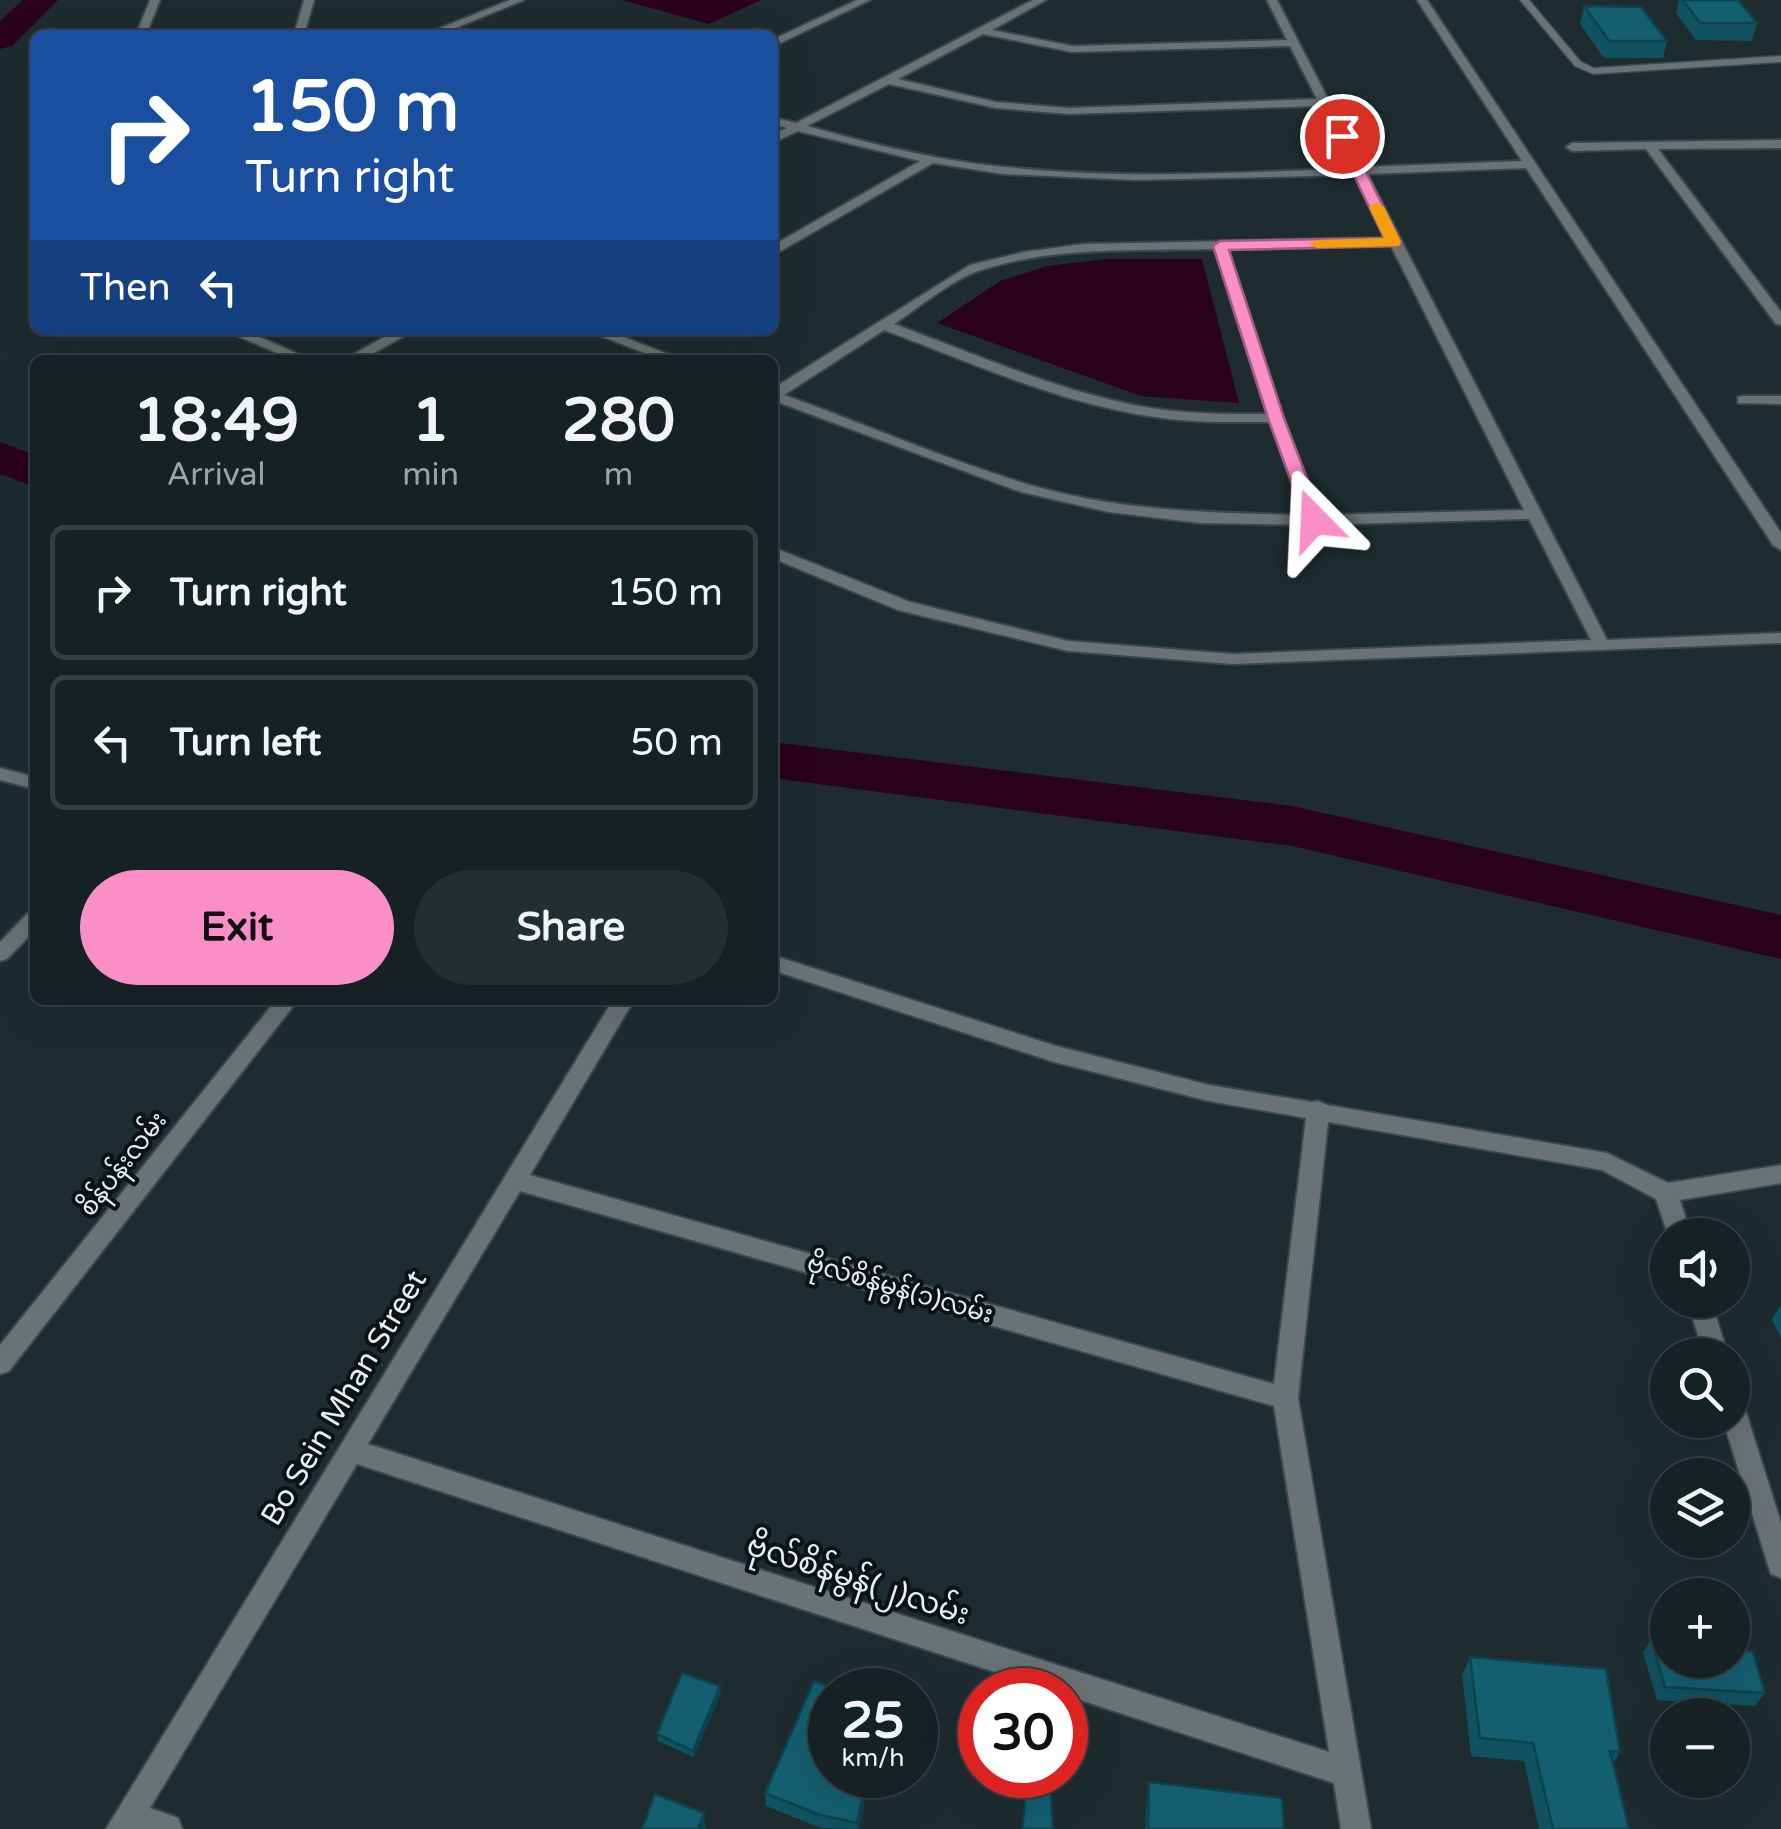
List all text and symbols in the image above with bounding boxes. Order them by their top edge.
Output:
text: 150 m [245,66,459,150]
icon: right [80,70,210,200]
pin [1300,94,1385,179]
icon: arrive [1315,109,1370,164]
text: Turn right [245,151,454,205]
icon: left [191,260,246,315]
text: Then [80,265,171,311]
text: 18:49 [133,385,299,457]
text: 1 [412,385,449,457]
text: 280 [562,385,675,457]
text: Arrival [167,456,266,494]
text: min [402,456,459,494]
text: m [604,456,633,494]
position arrow [1262,468,1366,572]
icon: right [85,565,140,620]
text: Turn right [170,570,347,616]
text: 150 m [607,570,723,616]
icon: left [85,715,140,770]
text: Turn left [170,720,321,766]
text: 50 m [631,720,723,766]
button: Exit [80,870,394,985]
button: Share [414,870,728,985]
street label: စိန်ပန်းလမ်း [70,1104,177,1225]
map controls [1650,1218,1750,1798]
button: sound [1650,1218,1750,1318]
street label: ဗိုလ်စိန်မွန်(၁)လမ်း [802,1245,997,1335]
street label: Bo Sein Mhan Street [253,1264,435,1532]
button: search [1650,1338,1750,1438]
button: layers [1650,1458,1750,1558]
street label: ဗိုလ်စိန်မွန်(၂)လမ်း [740,1523,975,1639]
button: + [1650,1578,1750,1678]
speed limit sign: 30 [958,1668,1088,1798]
text: 25 [842,1691,904,1751]
button: − [1650,1698,1750,1798]
text: km/h [842,1743,904,1773]

